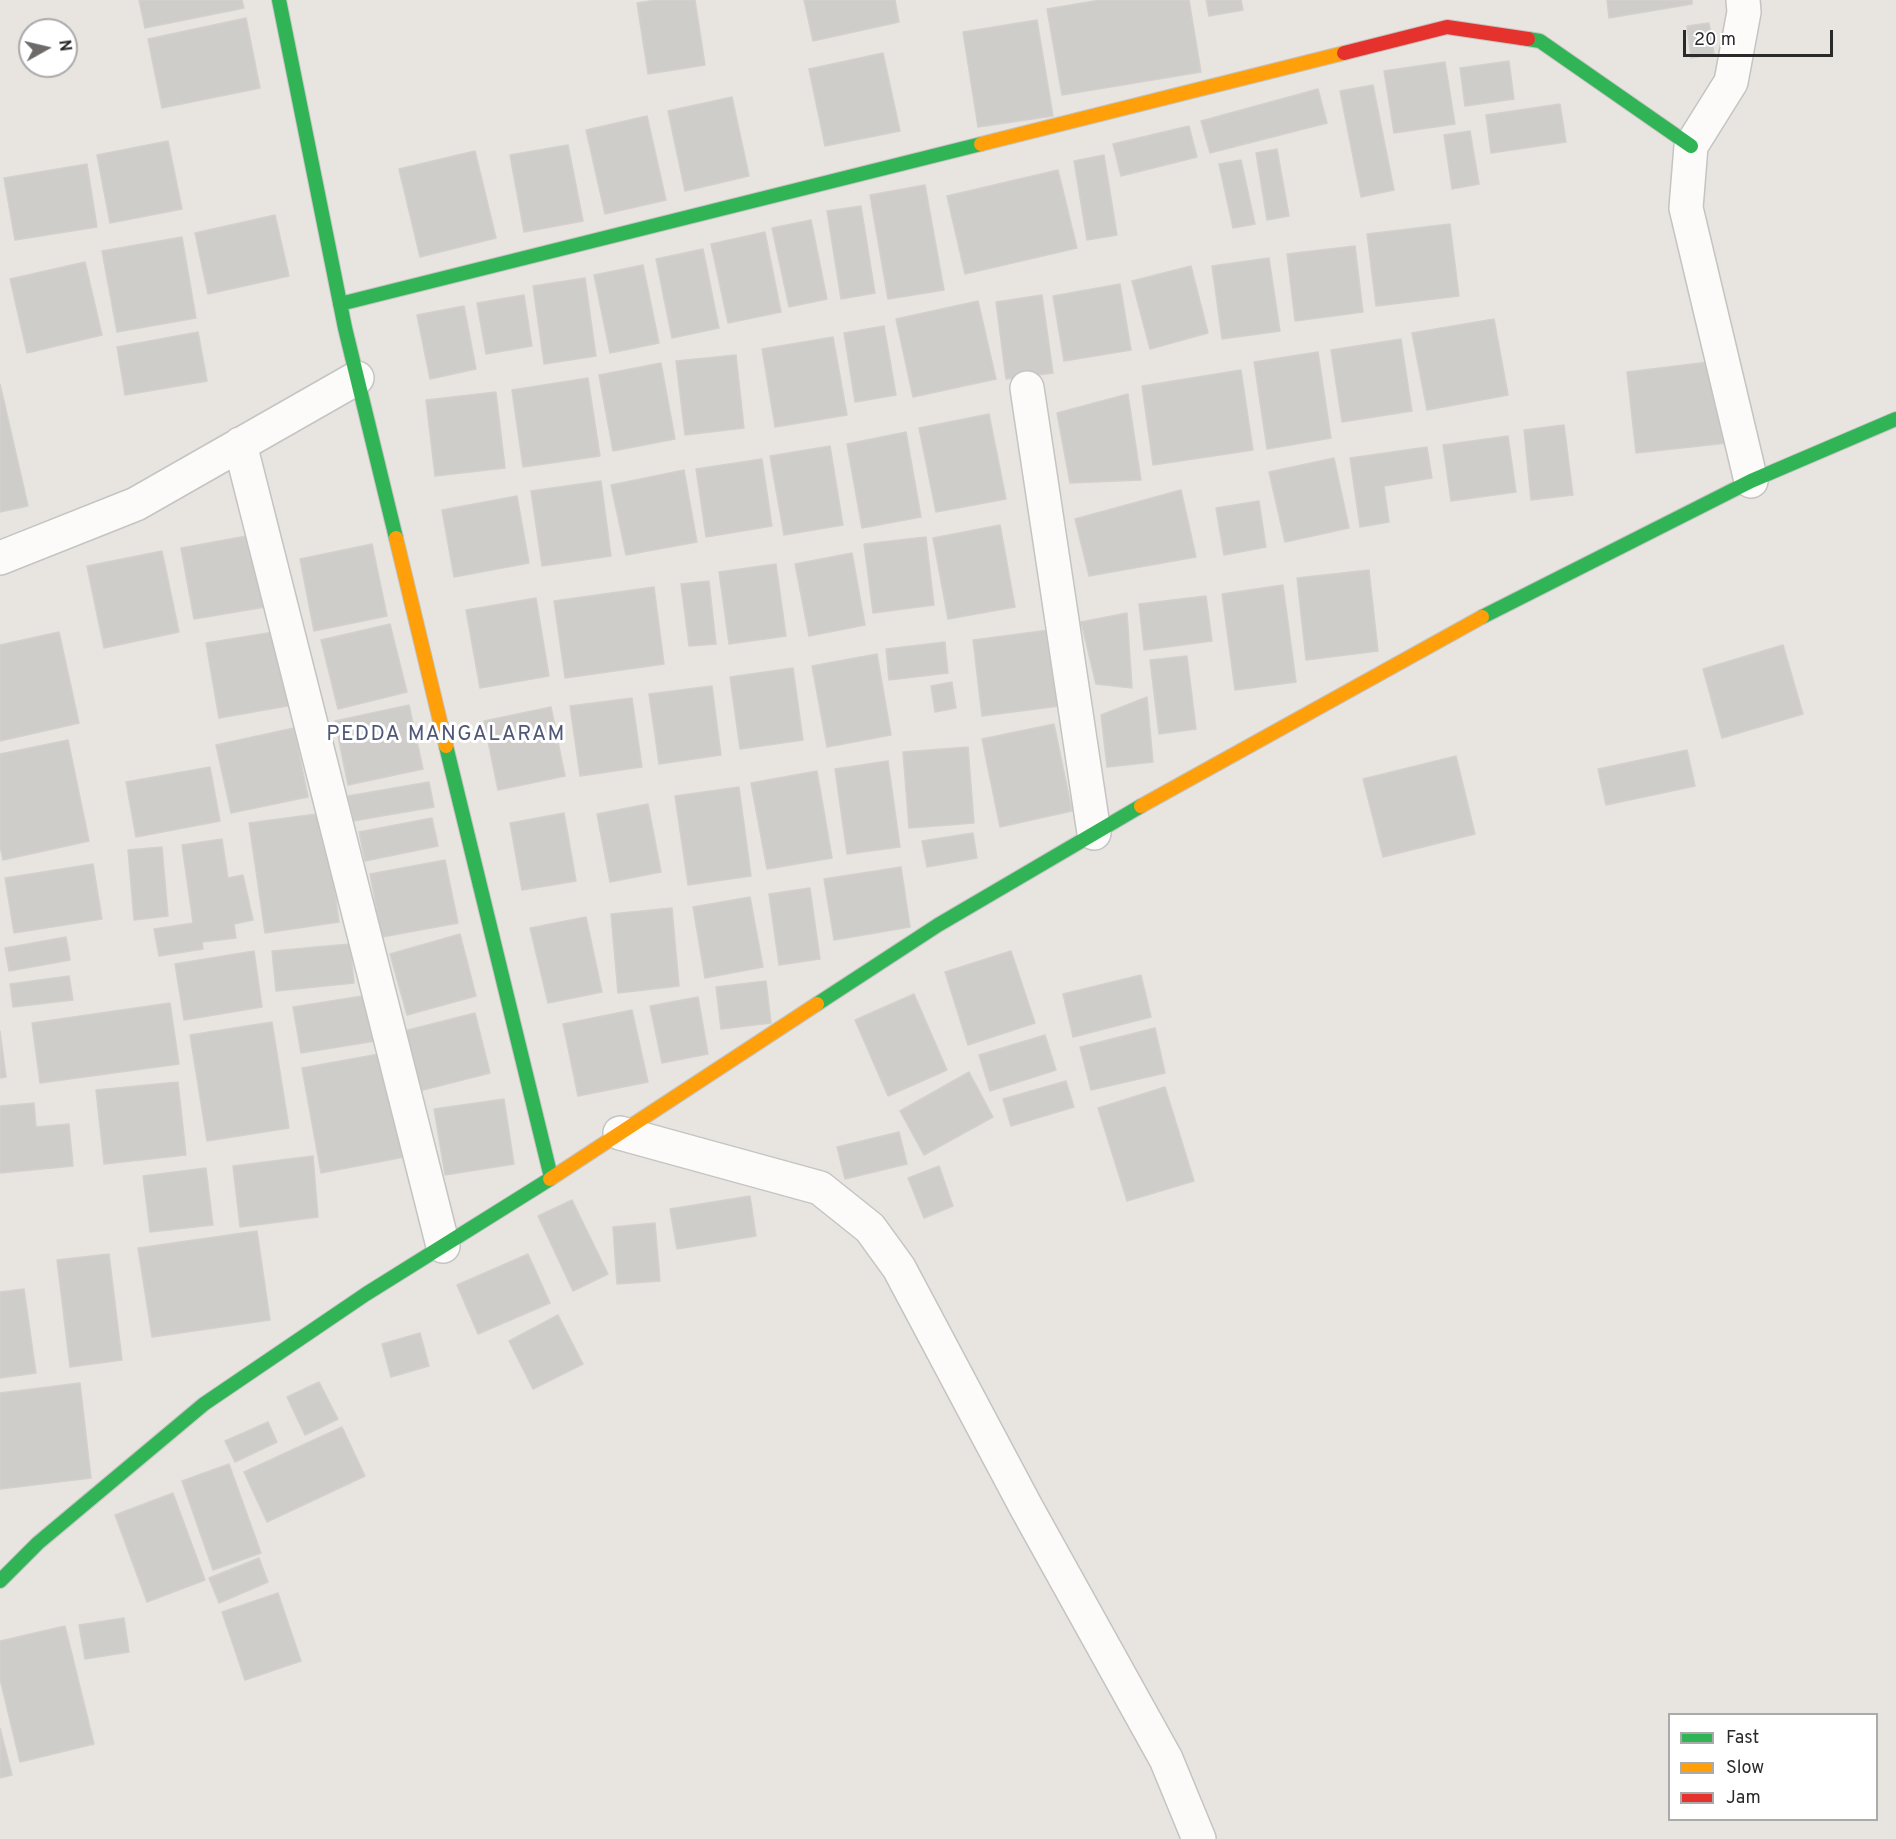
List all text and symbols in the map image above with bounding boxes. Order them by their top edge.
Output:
north arrow [18,18,78,78]
scale bar [1686,18,1836,56]
text: 20 m [1694,29,1736,52]
text: N [53,39,75,53]
district label: PEDDA MANGALARAM [326,723,566,749]
legend [1668,1713,1878,1821]
text: Fast [1726,1727,1759,1750]
text: Slow [1726,1757,1764,1780]
text: Jam [1726,1787,1761,1810]

